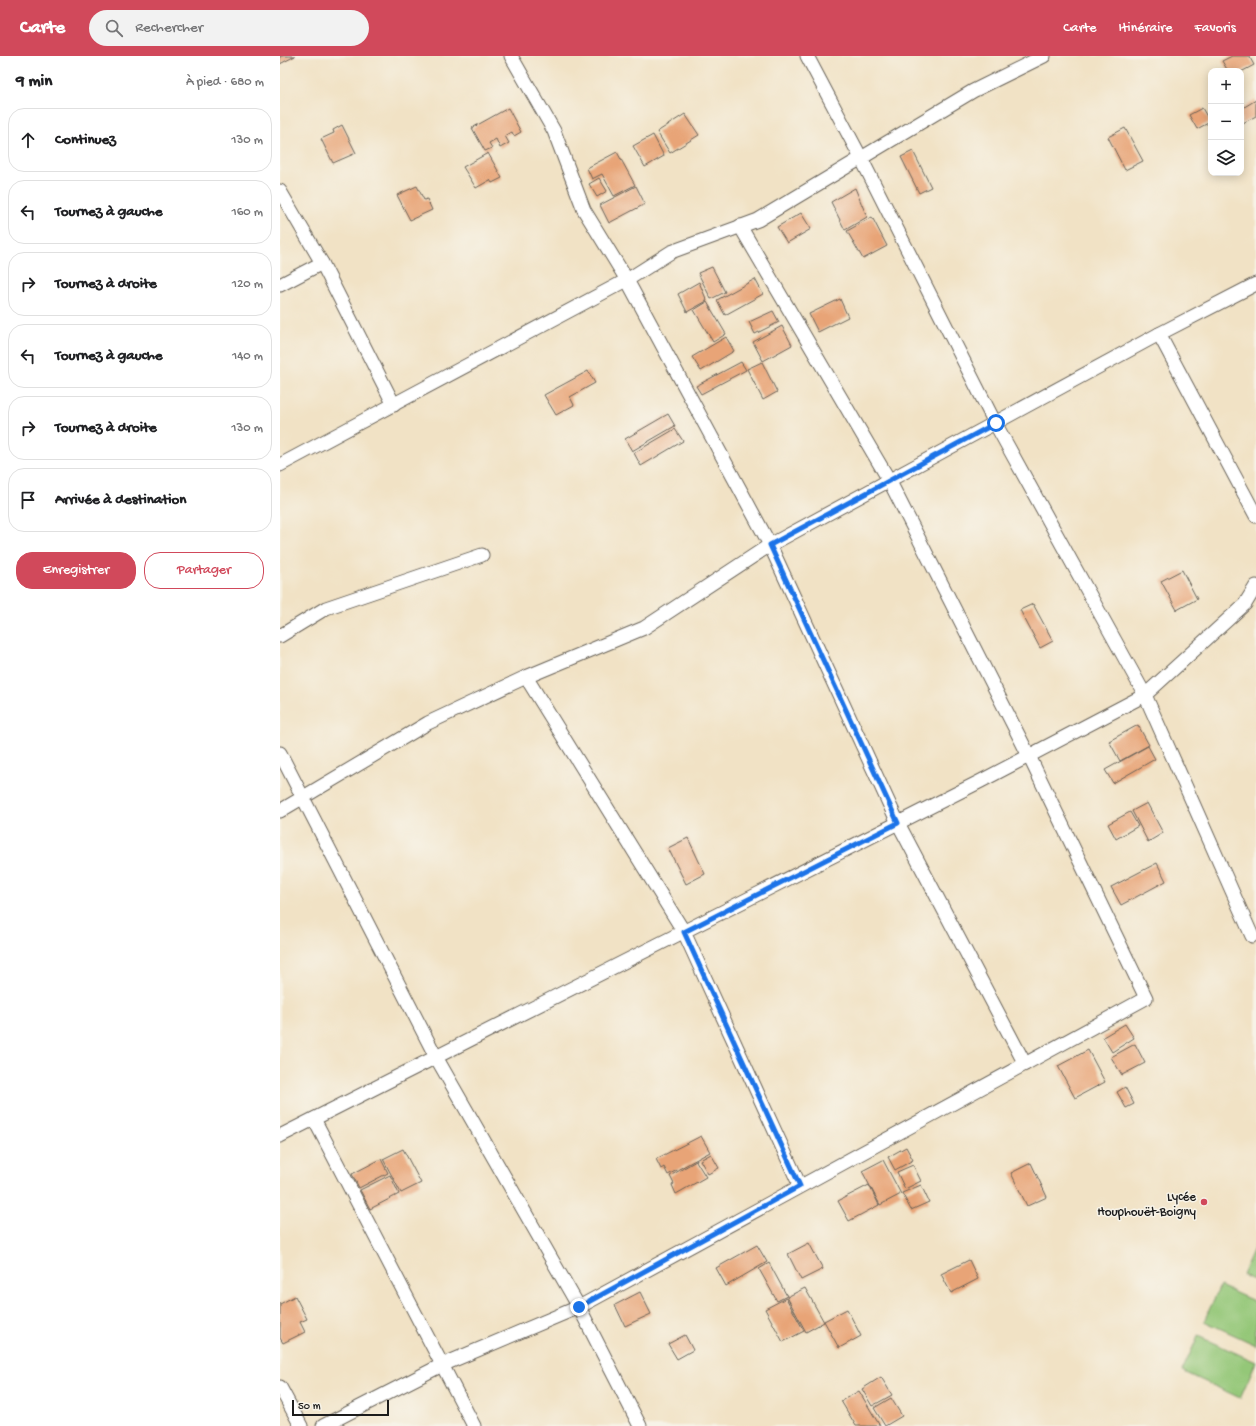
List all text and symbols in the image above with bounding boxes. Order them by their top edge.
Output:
search box [89,10,369,46]
text: Carte [20,17,65,40]
icon: search [103,17,125,39]
text: Rechercher [135,19,203,37]
text: Carte [1063,20,1097,37]
text: Itinéraire [1119,20,1172,37]
text: Favoris [1194,20,1236,37]
map controls [1208,68,1244,176]
button: + [1208,68,1244,104]
text: 9 min [16,72,52,92]
text: À pied · 680 m [186,75,264,90]
button: − [1208,104,1244,140]
icon: ahead [17,129,39,151]
text: Continuez [55,131,116,149]
text: 130 m [231,133,263,148]
button: layers [1208,140,1244,176]
icon: left [17,201,39,223]
text: Tournez à gauche [55,203,163,221]
text: 160 m [231,205,263,220]
icon: right [17,273,39,295]
text: Tournez à droite [55,275,157,293]
text: 120 m [232,277,263,292]
icon: left [17,345,39,367]
text: Tournez à gauche [55,347,163,365]
text: 140 m [232,349,263,364]
route start [987,414,1005,432]
icon: right [17,417,39,439]
text: Tournez à droite [55,419,157,437]
text: 130 m [231,421,263,436]
icon: arrive [17,489,39,511]
text: Arrivée à destination [55,491,186,509]
button: Enregistrer [16,552,136,589]
button: Partager [144,552,264,589]
place label: Lycée Houphouët-Boigny [1097,1190,1197,1220]
marker: Lycée Houphouët-Boigny [1199,1197,1209,1207]
route end [570,1298,588,1316]
scale bar [292,1398,389,1417]
text: 50 m [298,1401,320,1413]

